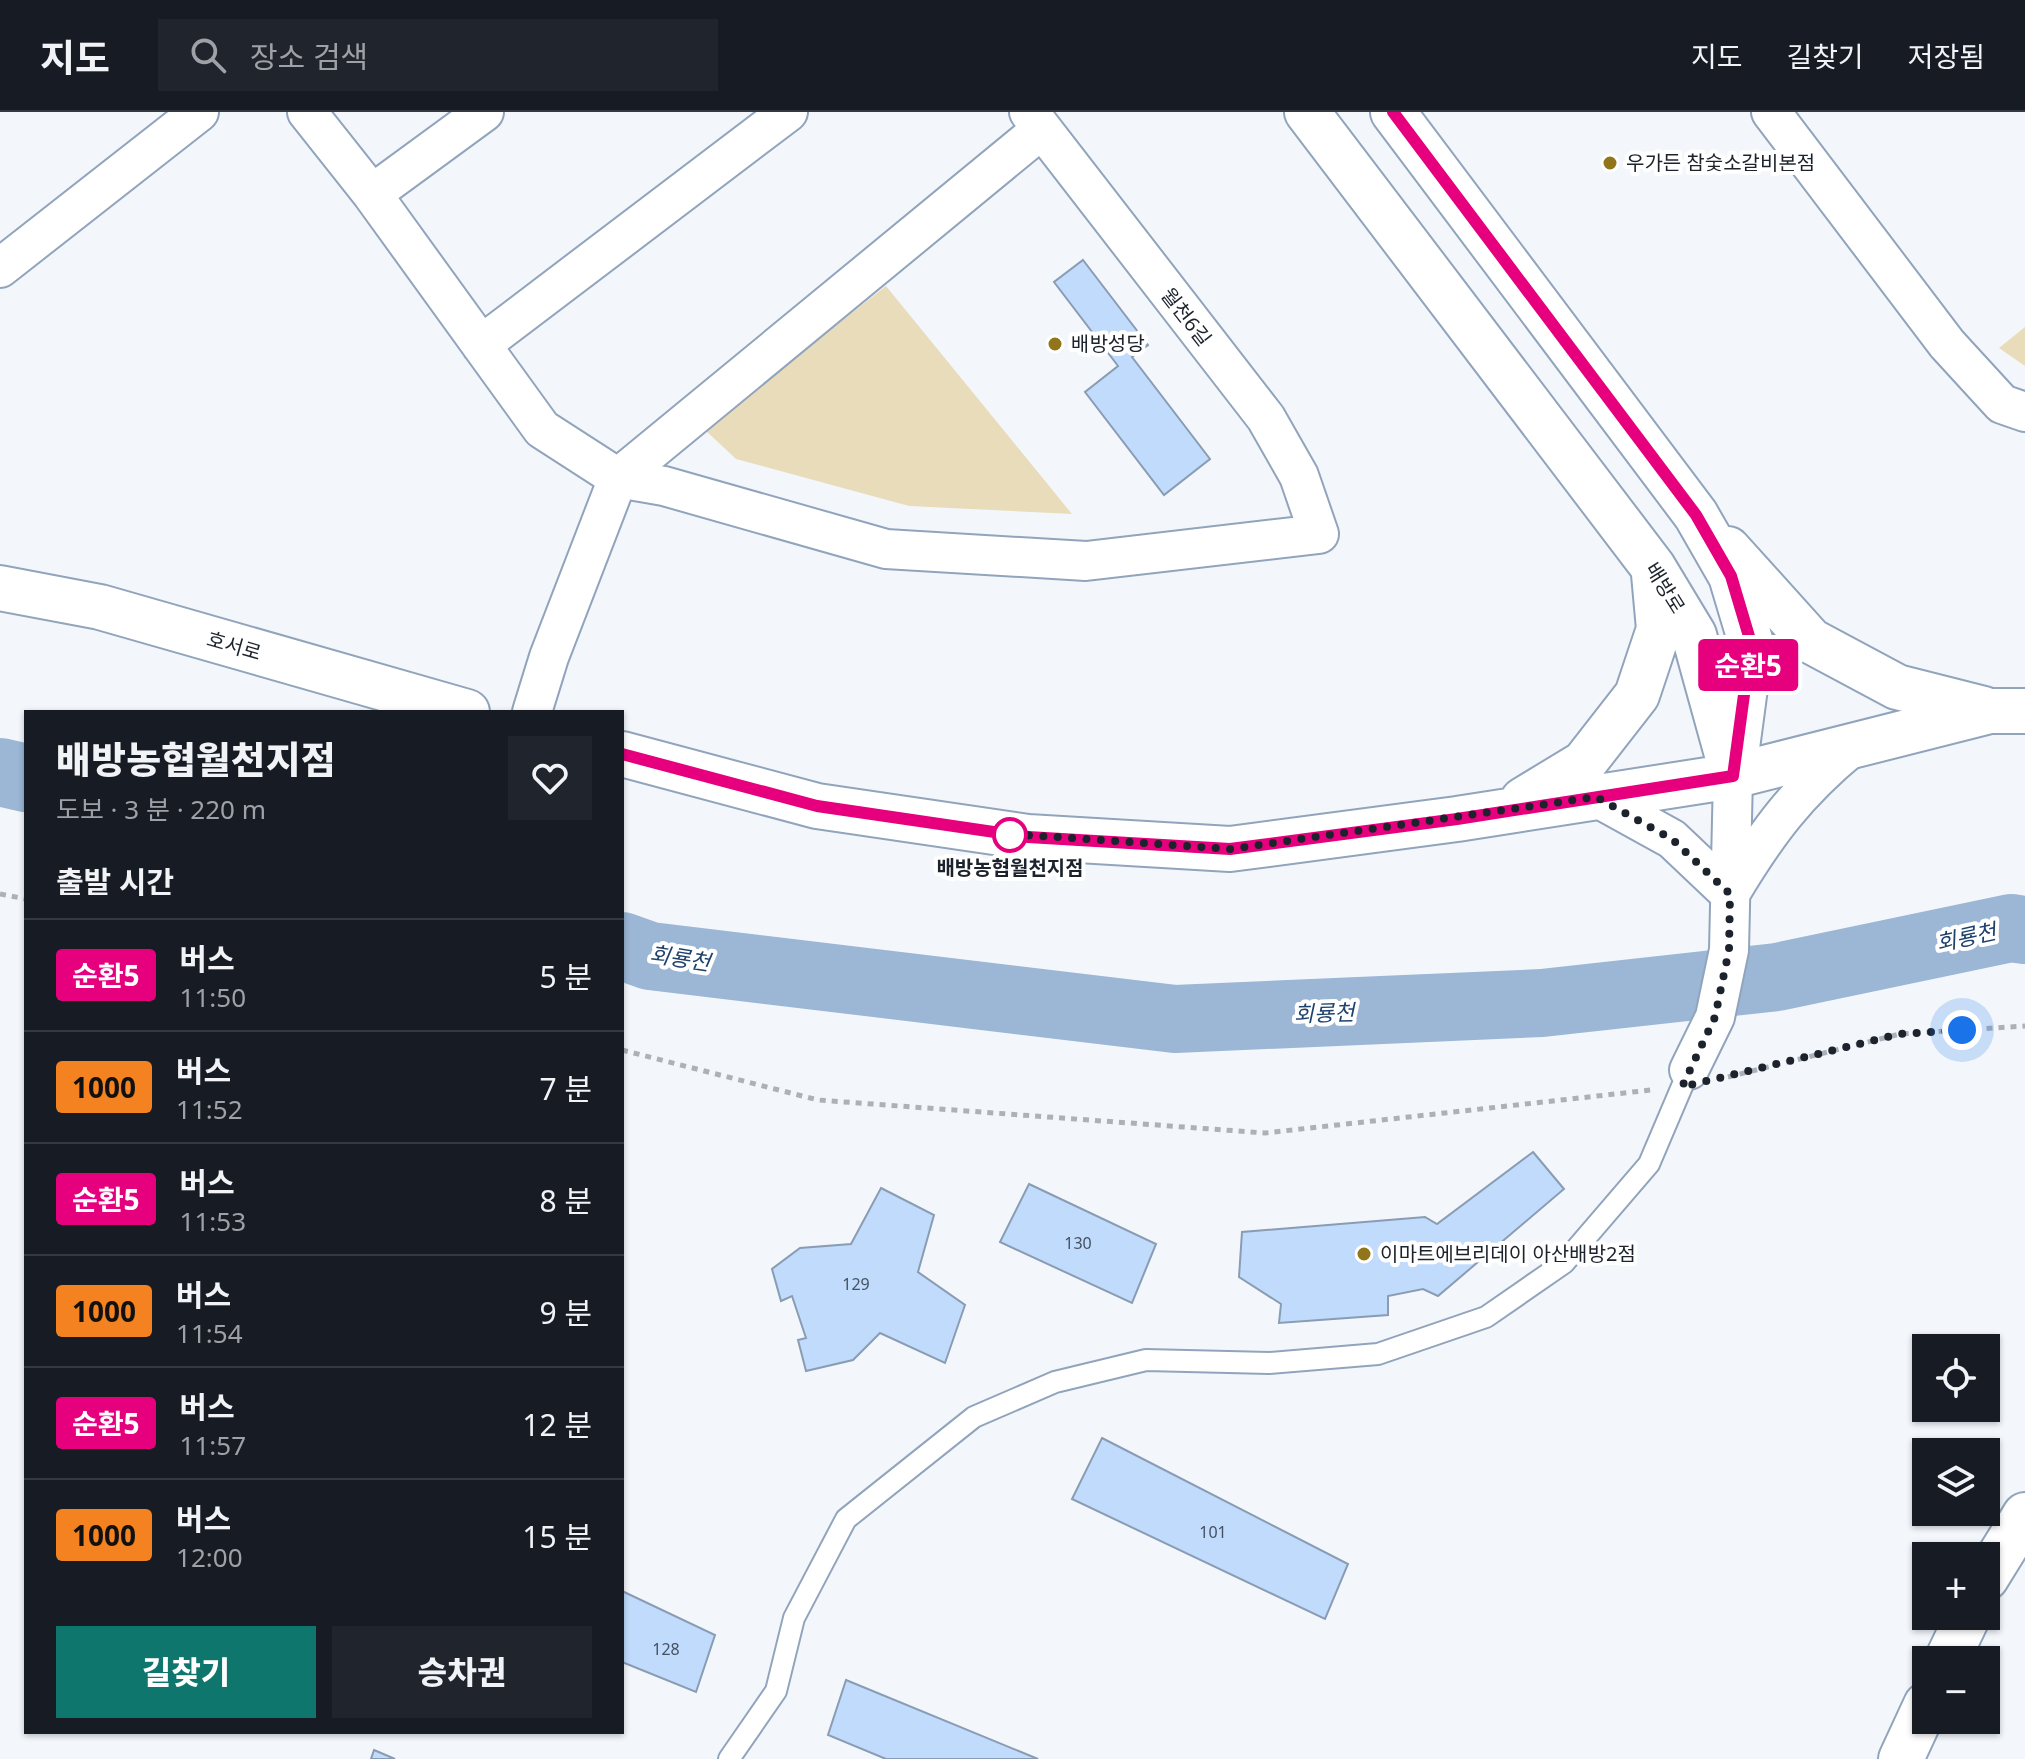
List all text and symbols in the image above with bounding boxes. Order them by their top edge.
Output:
search box [158,19,718,91]
text: 지도 [40,31,110,83]
icon: search [186,33,230,77]
text: 장소 검색 [250,36,368,77]
text: 지도 [1691,37,1742,75]
text: 길찾기 [1786,37,1864,75]
text: 저장됨 [1908,37,1985,75]
place label: 우가든 참숯소갈비본점 [1626,149,1815,176]
marker: 우가든 참숯소갈비본점 [1601,154,1619,172]
street label: 월천6길 [1155,282,1218,351]
place label: 배방성당 [1071,330,1145,357]
marker: 배방성당 [1046,335,1064,353]
street label: 배방로 [1639,557,1691,618]
street label: 호서로 [204,625,264,666]
line badge: 순환5 [1702,639,1794,691]
text: 순환5 [1714,646,1782,684]
text: 배방농협월천지점 [56,733,336,785]
button: heart [508,736,592,820]
text: 도보 · 3 분 · 220 m [56,791,266,827]
marker: 배방농협월천지점 [993,818,1027,852]
place label: 배방농협월천지점 [936,854,1084,881]
text: 출발 시간 [56,861,174,902]
water label: 회룡천 [1933,914,2001,957]
water label: 회룡천 [648,937,715,977]
text: 버스 [180,938,235,979]
text: 순환5 [72,956,140,994]
text: 5 분 [539,956,592,997]
text: 11:50 [180,979,246,1015]
water label: 회룡천 [1293,996,1358,1028]
your location [1942,1010,1982,1050]
text: 버스 [176,1050,231,1091]
text: 1000 [72,1068,136,1106]
text: 7 분 [539,1068,592,1109]
text: 11:52 [176,1091,243,1127]
text: 버스 [180,1162,235,1203]
text: 순환5 [72,1180,140,1218]
text: 8 분 [539,1180,592,1221]
text: 11:53 [180,1203,246,1239]
house number: 130 [1064,1232,1092,1254]
place label: 이마트에브리데이 아산배방2점 [1380,1240,1636,1267]
marker: 이마트에브리데이 아산배방2점 [1355,1245,1373,1263]
house number: 129 [842,1273,870,1295]
text: 버스 [176,1274,231,1315]
text: 1000 [72,1292,136,1330]
text: 9 분 [539,1292,592,1333]
text: 11:54 [176,1315,243,1351]
map controls [1912,1334,2000,1734]
button: locate [1912,1334,2000,1422]
text: 버스 [180,1386,235,1427]
text: 순환5 [72,1404,140,1442]
text: 12 분 [522,1404,592,1445]
text: 11:57 [180,1427,246,1463]
button: layers [1912,1438,2000,1526]
text: 버스 [176,1498,231,1539]
text: 1000 [72,1516,136,1554]
text: 15 분 [522,1516,592,1557]
house number: 101 [1199,1521,1227,1543]
text: 12:00 [176,1539,243,1575]
button: + [1912,1542,2000,1630]
button: 길찾기 [56,1626,316,1718]
button: 승차권 [332,1626,592,1718]
house number: 128 [652,1638,680,1660]
button: − [1912,1646,2000,1734]

